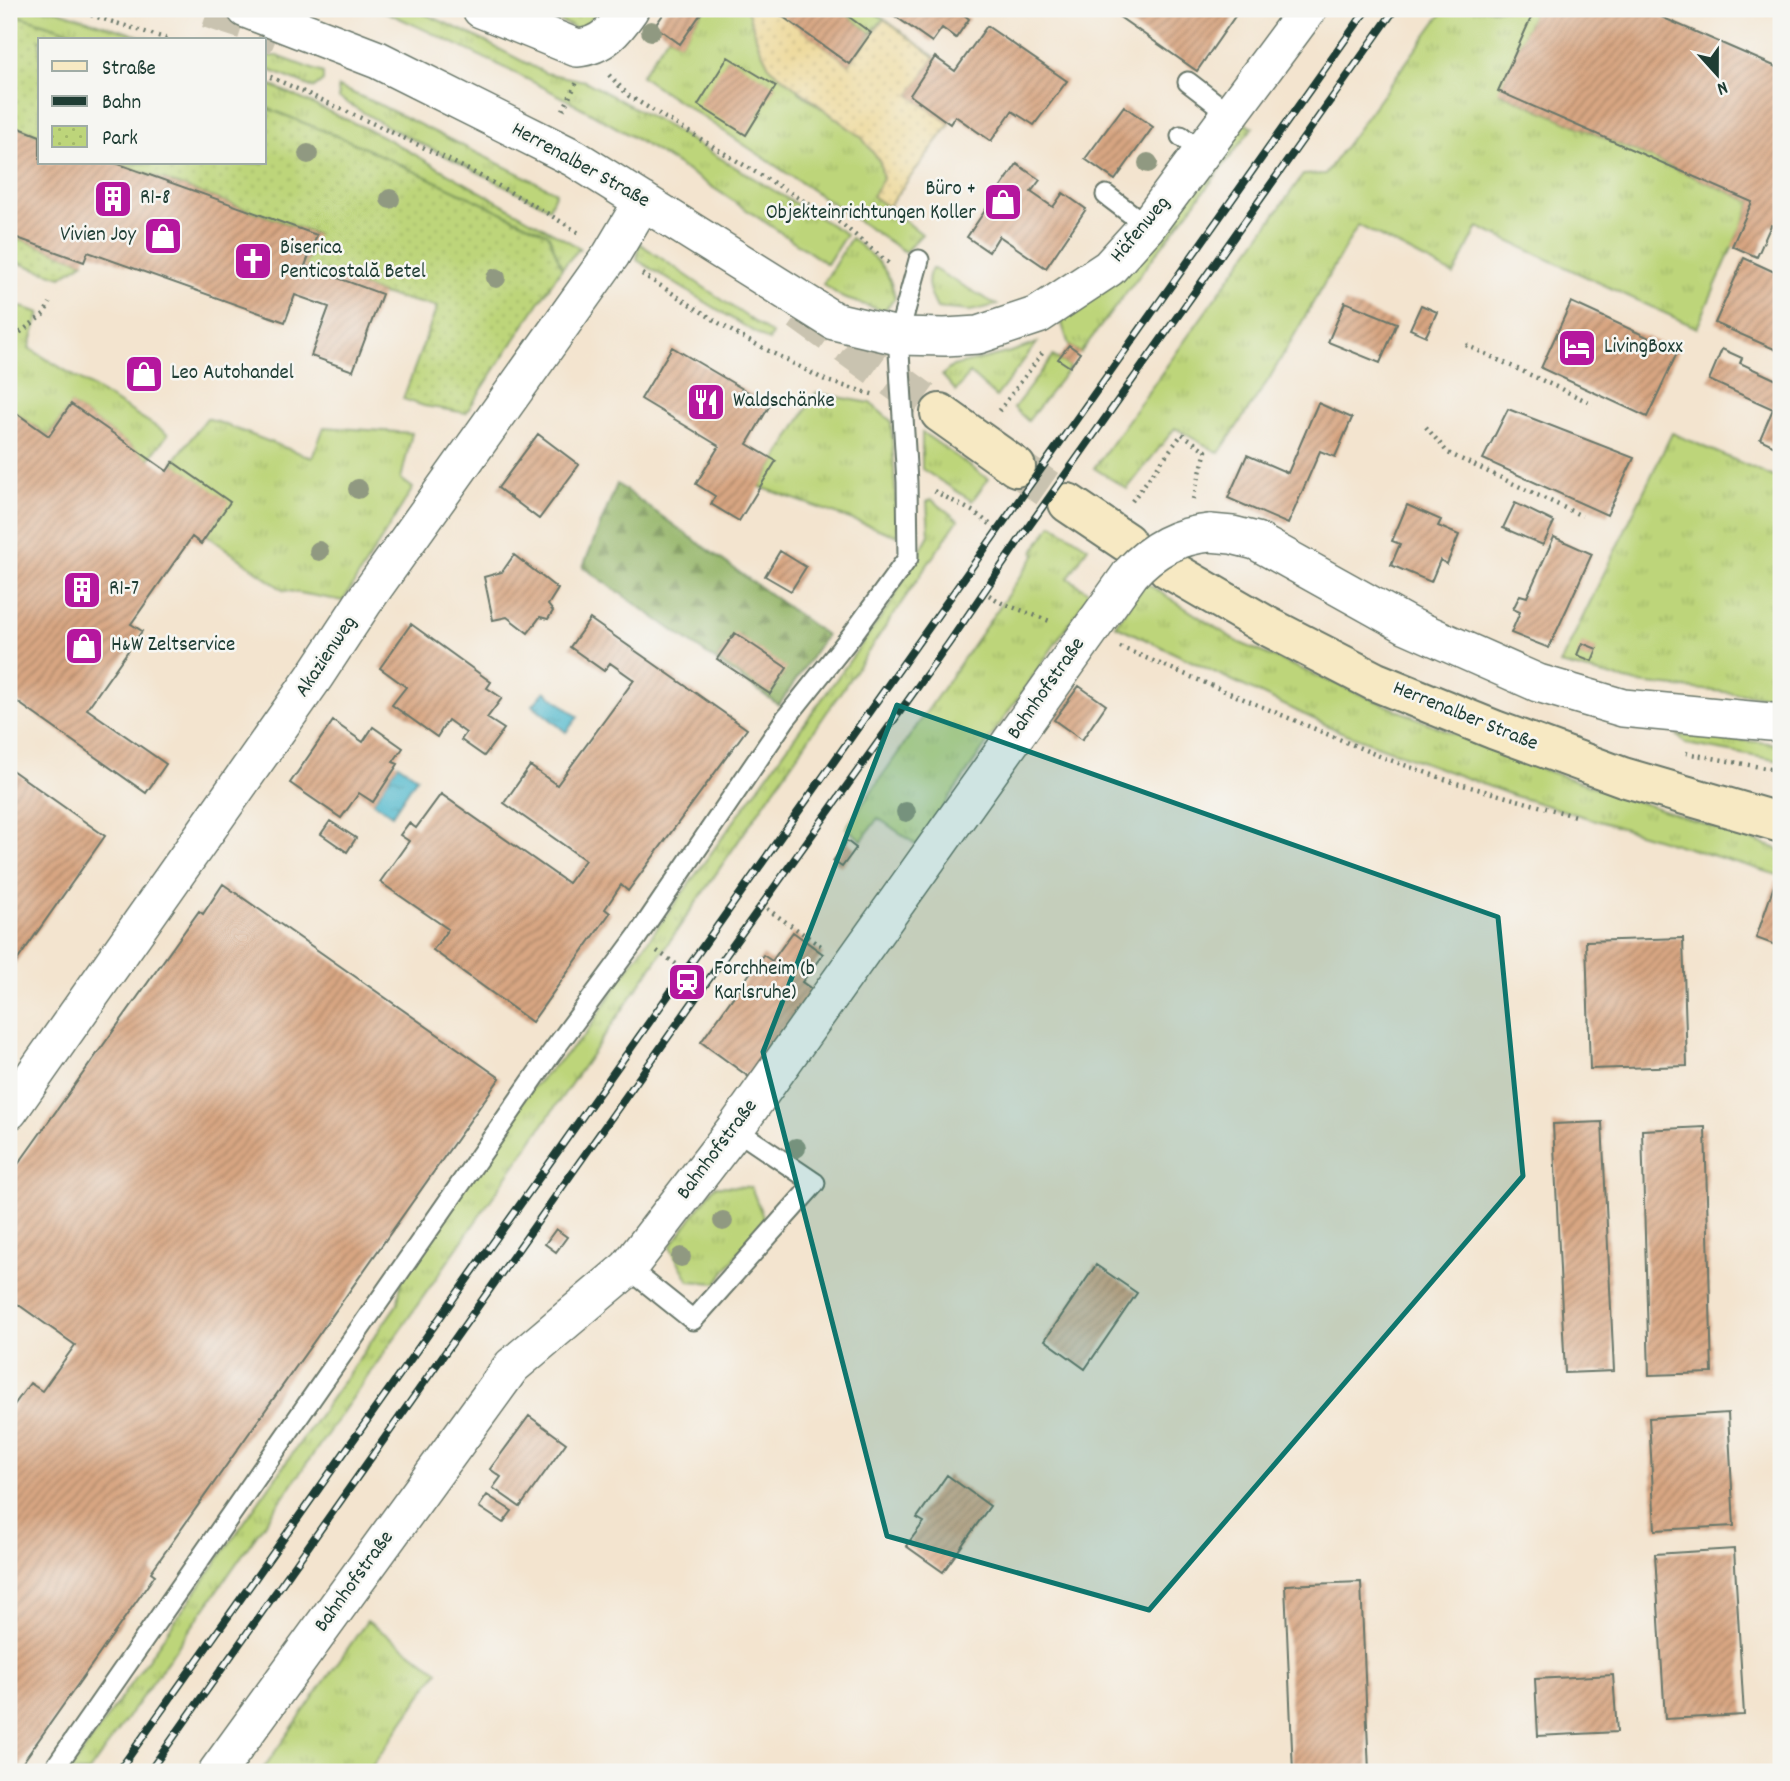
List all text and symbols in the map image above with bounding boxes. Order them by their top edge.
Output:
legend [38,38,266,164]
north arrow [1682,38,1752,108]
text: Straße [102,55,156,85]
text: N [1713,72,1731,101]
text: Bahn [102,89,141,119]
street label: Herrenalber Straße [505,116,655,216]
text: Park [102,125,138,155]
place label: Büro + Objekteinrichtungen Koller [766,175,976,229]
building icon: R1-8 [92,178,134,220]
shop icon: Büro + Objekteinrichtungen Koller [982,181,1024,223]
place label: R1-8 [140,184,170,214]
street label: Häfenweg [1104,190,1178,270]
shop icon: Vivien Joy [142,215,184,257]
place label: Vivien Joy [60,221,136,251]
place label: Biserica Penticostală Betel [280,234,426,288]
church icon: Biserica Penticostală Betel [232,240,274,282]
hotel icon: LivingBoxx [1556,327,1598,369]
place label: LivingBoxx [1604,333,1683,363]
shop icon: Leo Autohandel [123,353,165,395]
place label: Leo Autohandel [171,359,294,389]
restaurant icon: Waldschänke [685,381,727,423]
place label: Waldschänke [733,387,835,417]
building icon: R1-7 [61,569,103,611]
place label: R1-7 [109,575,139,605]
street label: Akazienweg [289,610,365,704]
shop icon: H&W Zeltservice [63,625,105,667]
place label: H&W Zeltservice [111,631,235,661]
street label: Bahnhofstraße [1001,632,1093,746]
street label: Herrenalber Straße [1388,674,1542,760]
place label: Forchheim (b Karlsruhe) [714,955,815,1009]
station icon: Forchheim (b Karlsruhe) [666,961,708,1003]
street label: Bahnhofstraße [670,1093,766,1207]
street label: Bahnhofstraße [308,1525,402,1639]

